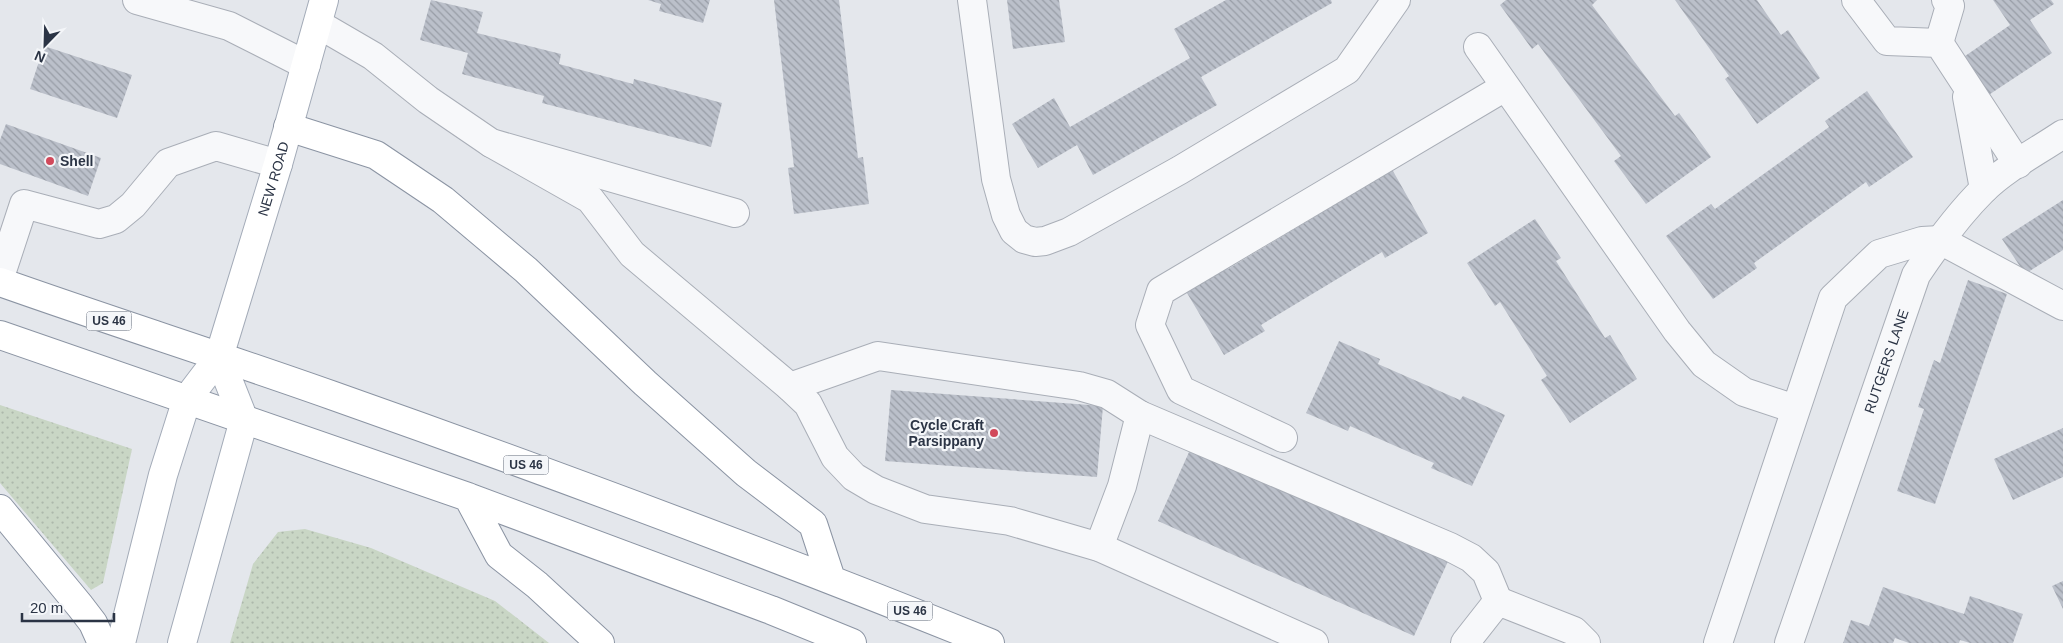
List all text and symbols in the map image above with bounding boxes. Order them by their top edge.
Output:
north arrow [20,20,70,70]
text: N [32,48,48,66]
street label: NEW ROAD [255,140,292,218]
place label: Shell [60,153,93,169]
marker: Shell [44,155,56,167]
street label: RUTGERS LANE [1861,307,1912,415]
road number: US 46 [86,312,132,331]
place label: Cycle Craft Parsippany [909,417,984,449]
marker: Cycle Craft Parsippany [988,427,1000,439]
road number: US 46 [504,456,548,474]
scale bar [22,590,115,622]
text: 20 m [30,599,63,616]
road number: US 46 [888,602,932,620]

